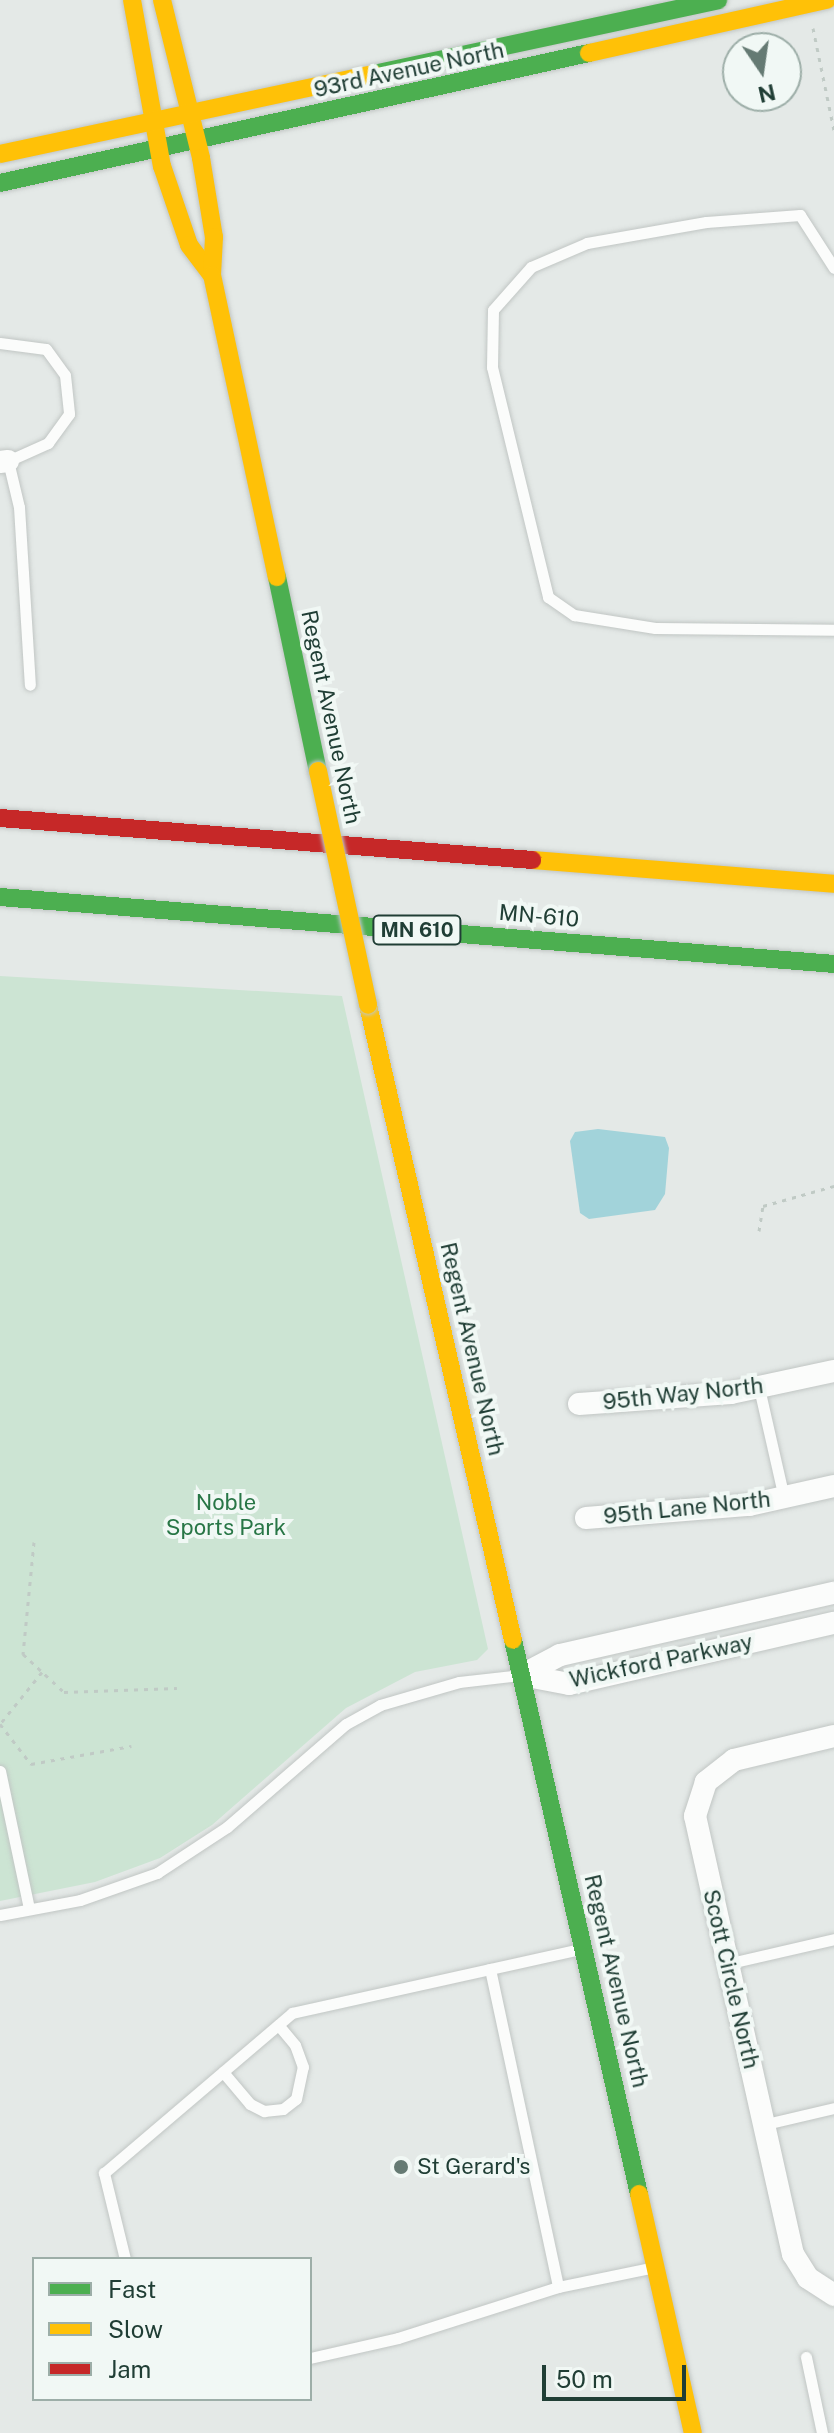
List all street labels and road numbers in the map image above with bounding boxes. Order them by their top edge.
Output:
street label: 93rd Avenue North [312,37,506,103]
street label: Regent Avenue North [295,608,367,826]
street label: MN-610 [498,899,580,933]
road number: MN 610 [371,914,463,946]
street label: Regent Avenue North [435,1240,509,1458]
street label: 95th Way North [601,1372,765,1416]
street label: 95th Lane North [602,1486,772,1530]
street label: Wickford Parkway [567,1629,755,1693]
street label: Regent Avenue North [579,1872,653,2090]
street label: Scott Circle North [698,1887,764,2071]

